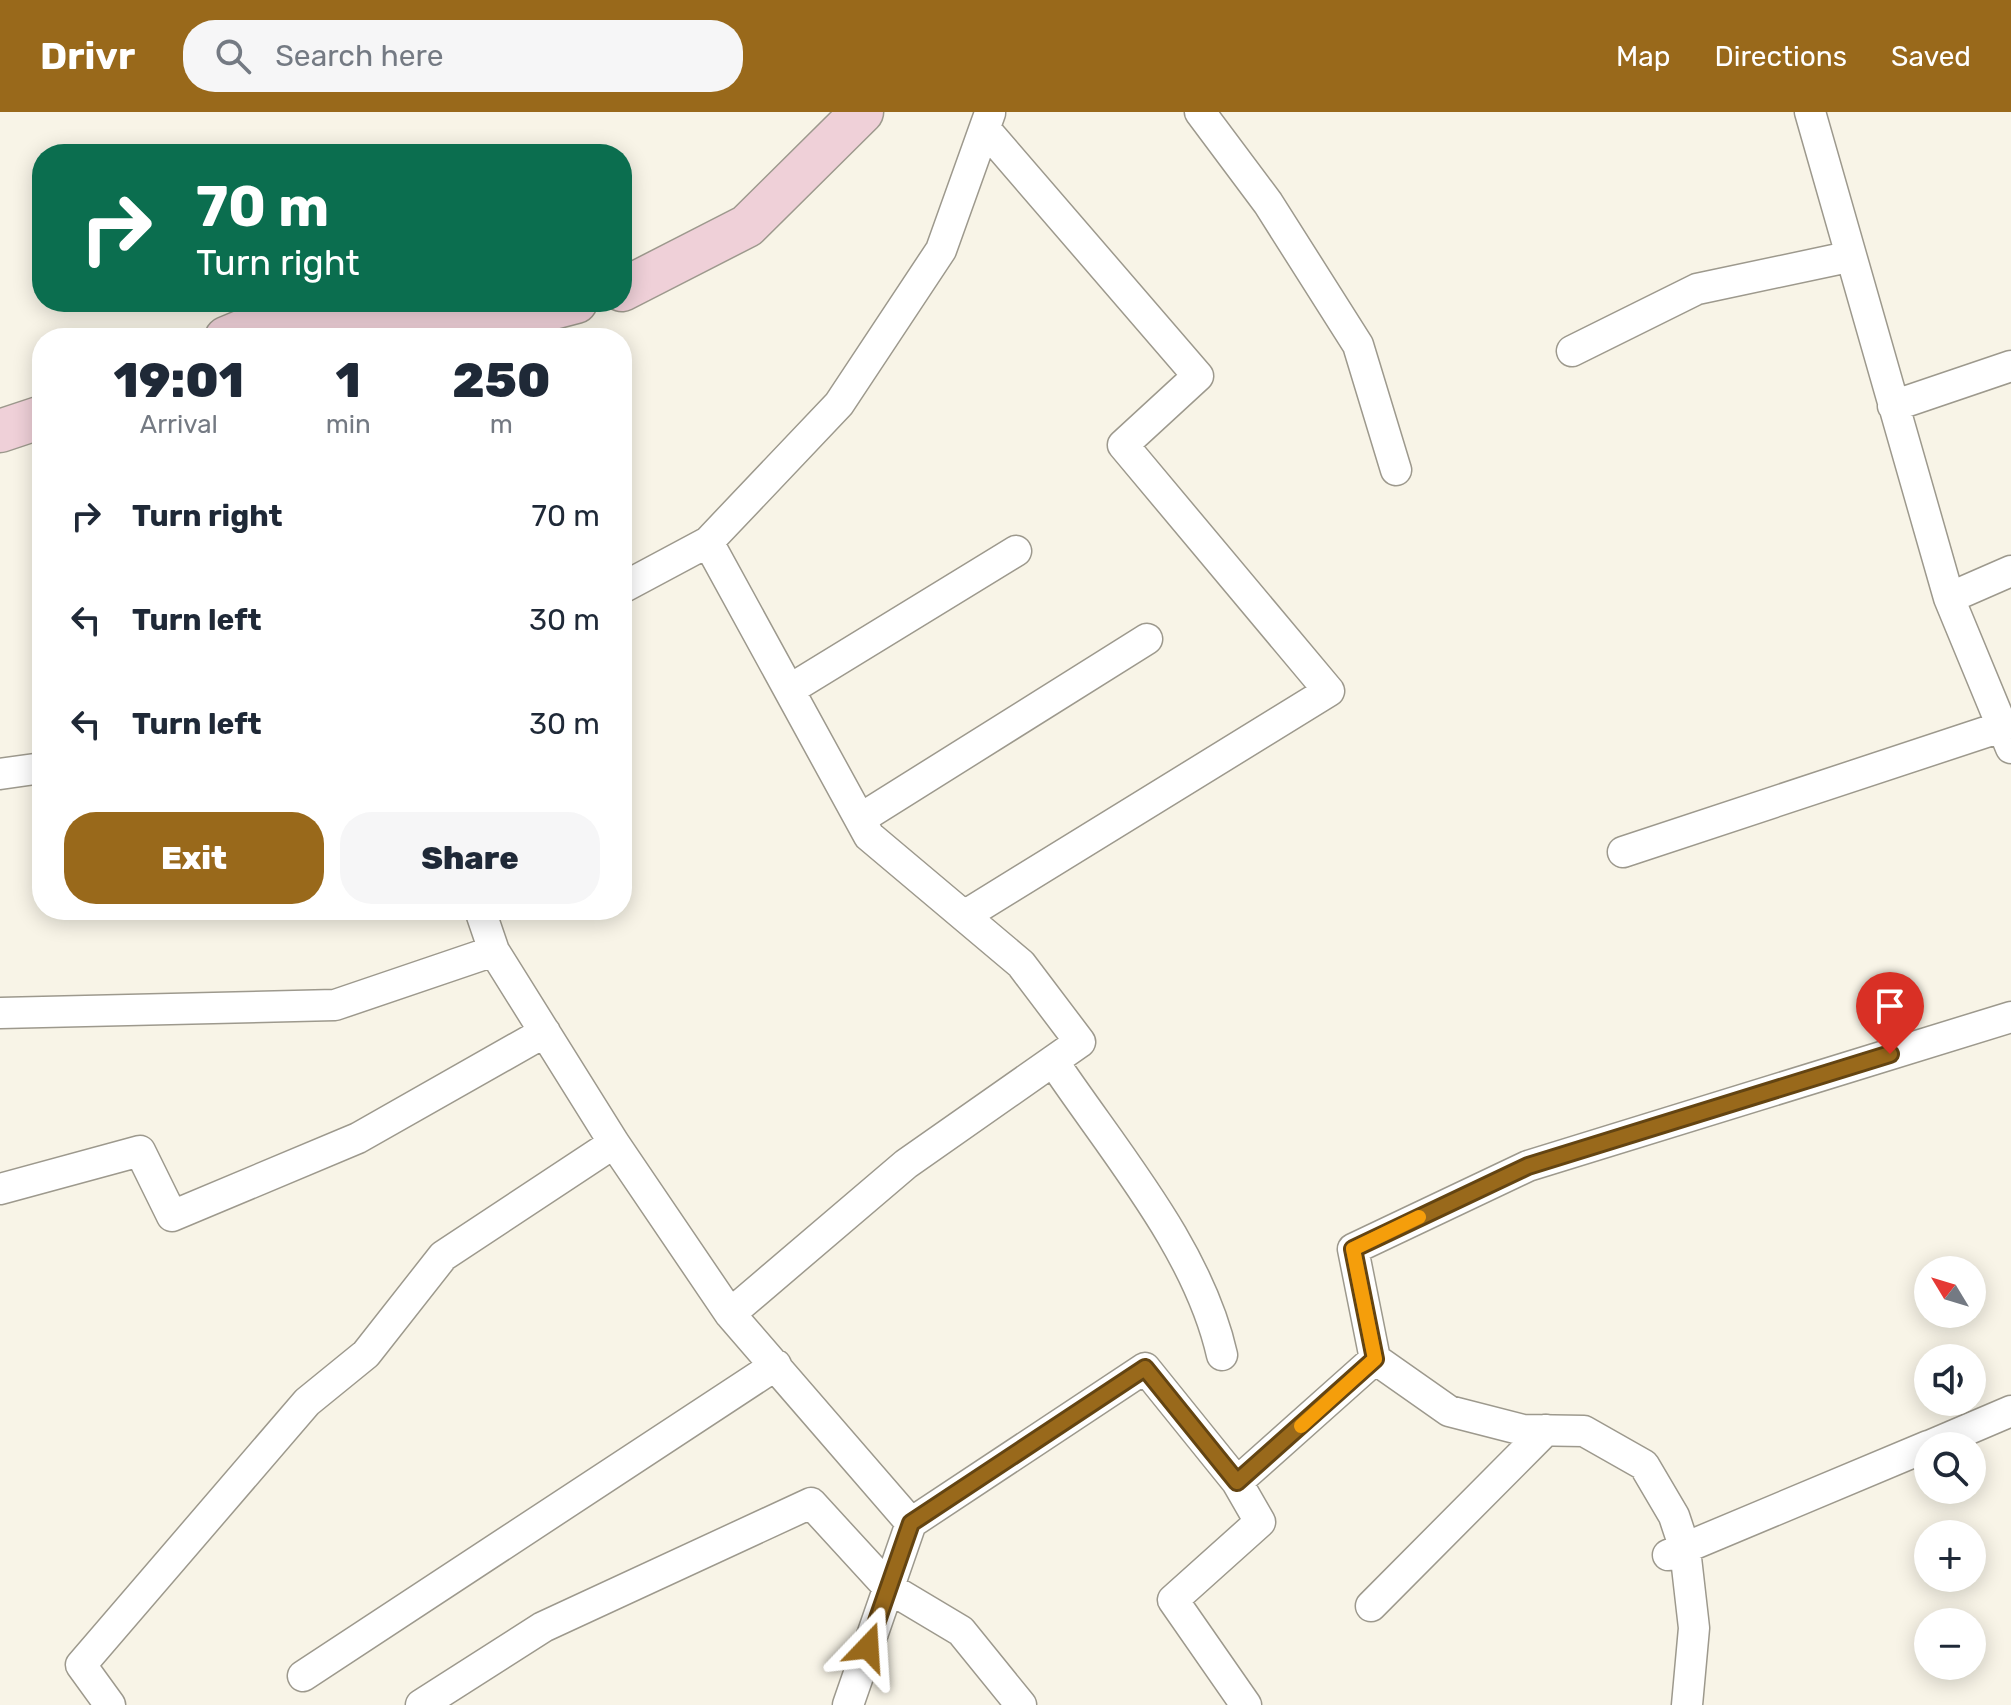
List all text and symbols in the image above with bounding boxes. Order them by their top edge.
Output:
search box [183,20,743,92]
text: Drivr [40,33,135,79]
icon: search [211,34,255,78]
text: Search here [275,38,444,74]
text: Map [1616,40,1670,73]
text: Directions [1714,40,1847,73]
text: Saved [1891,40,1971,73]
text: 70 m [196,174,329,240]
icon: right [64,176,168,280]
text: Turn right [196,241,360,284]
text: 19:01 [114,352,244,409]
text: 1 [336,352,361,409]
text: 250 [452,352,550,409]
text: Arrival [140,409,218,440]
text: min [326,409,371,440]
text: m [490,409,513,440]
icon: right [64,494,108,538]
text: Turn right [132,498,283,534]
text: 70 m [532,498,600,534]
icon: left [64,598,108,642]
text: Turn left [132,602,262,638]
text: 30 m [529,602,600,638]
icon: left [64,702,108,746]
text: Turn left [132,706,262,742]
text: 30 m [529,706,600,742]
button: Exit [64,812,324,904]
button: Share [340,812,600,904]
pin [1856,972,1924,1054]
icon: arrive [1868,984,1912,1028]
north arrow [1914,1256,1986,1328]
map controls [1914,1256,1986,1680]
button: sound [1914,1344,1986,1416]
button: search [1914,1432,1986,1504]
button: + [1914,1520,1986,1592]
position arrow [826,1605,910,1689]
button: − [1914,1608,1986,1680]

